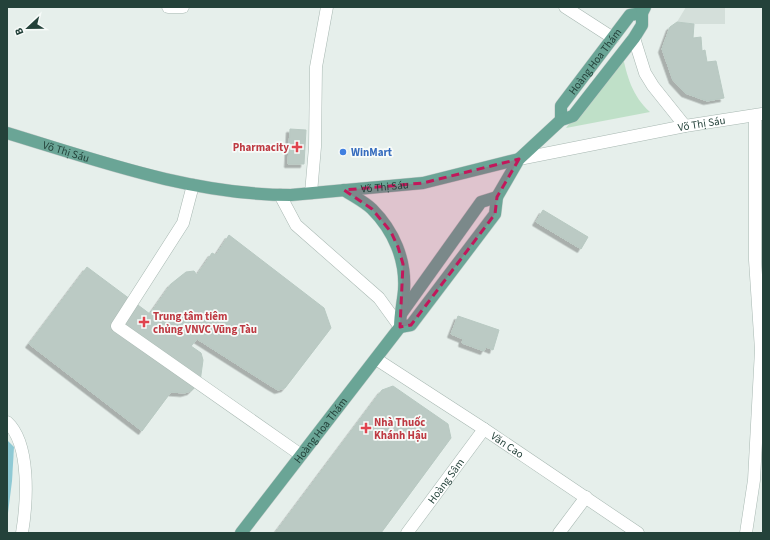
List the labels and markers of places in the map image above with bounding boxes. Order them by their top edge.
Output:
place label: Pharmacity [233,140,289,155]
marker: Pharmacity [292,142,302,152]
place label: WinMart [351,145,393,160]
marker: WinMart [338,147,348,157]
place label: Trung tâm tiêm chủng VNVC Vũng Tàu [153,309,257,337]
marker: Trung tâm tiêm chủng VNVC Vũng Tàu [138,316,150,328]
place label: Nhà Thuốc Khánh Hậu [374,415,427,443]
marker: Nhà Thuốc Khánh Hậu [361,423,371,433]

